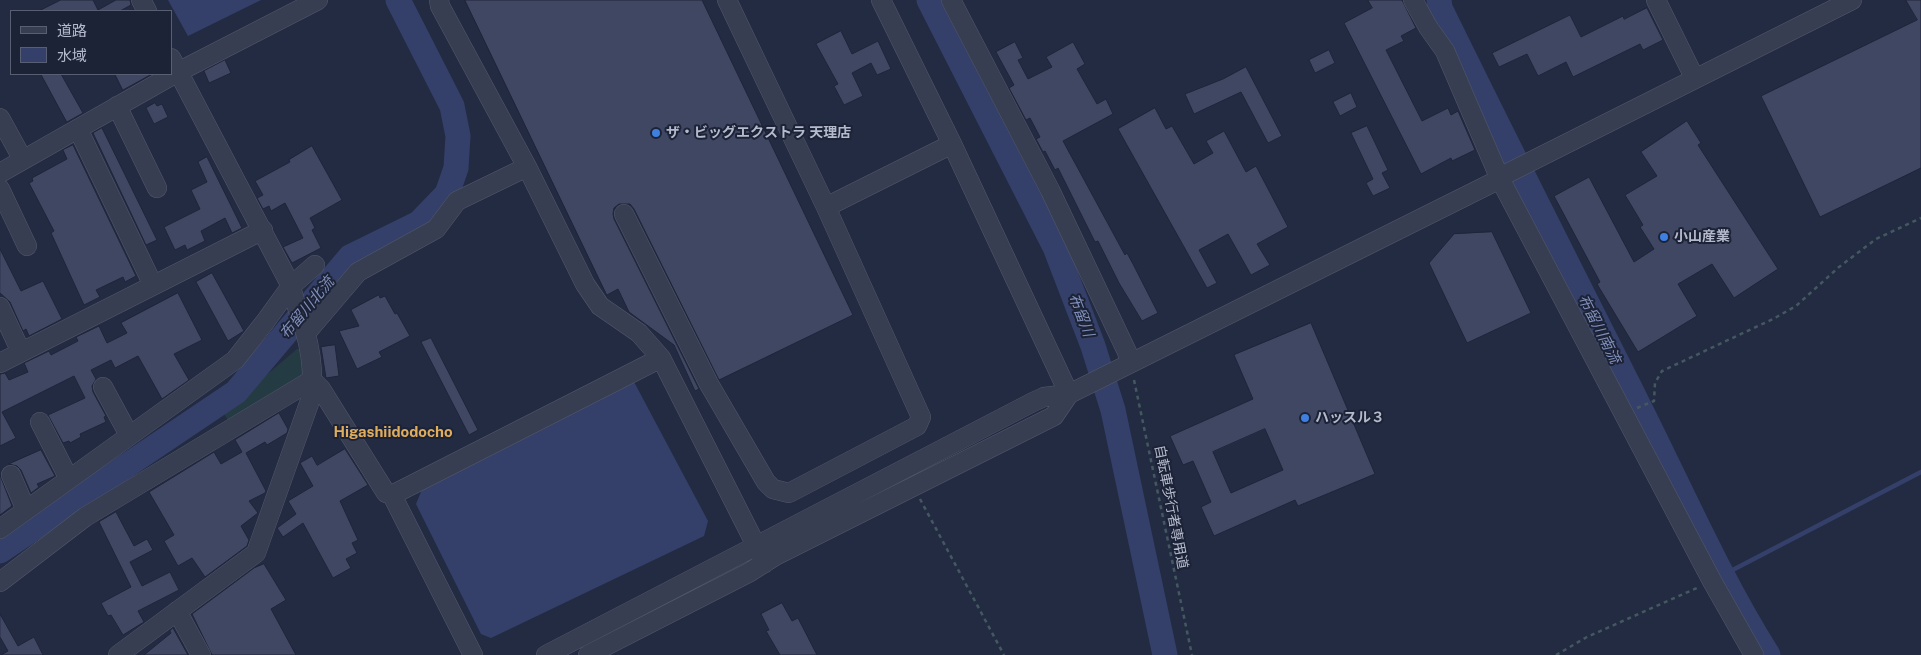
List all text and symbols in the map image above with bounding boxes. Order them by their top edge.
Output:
legend [10,10,172,75]
text: 道路 [57,22,87,39]
text: 水域 [57,47,87,64]
place label: ザ・ビッグエクストラ 天理店 [666,125,851,141]
marker: ザ・ビッグエクストラ 天理店 [650,127,662,139]
place label: 小山産業 [1674,229,1730,245]
marker: 小山産業 [1658,231,1670,243]
water label: 布留川北流 [276,273,338,343]
water label: 布留川 [1065,291,1097,339]
water label: 布留川南流 [1574,292,1624,366]
place label: ハッスル３ [1315,410,1385,426]
marker: ハッスル３ [1299,412,1311,424]
district label: Higashiidodocho [333,423,453,441]
street label: 自転車歩行者専用道 [1151,444,1191,570]

